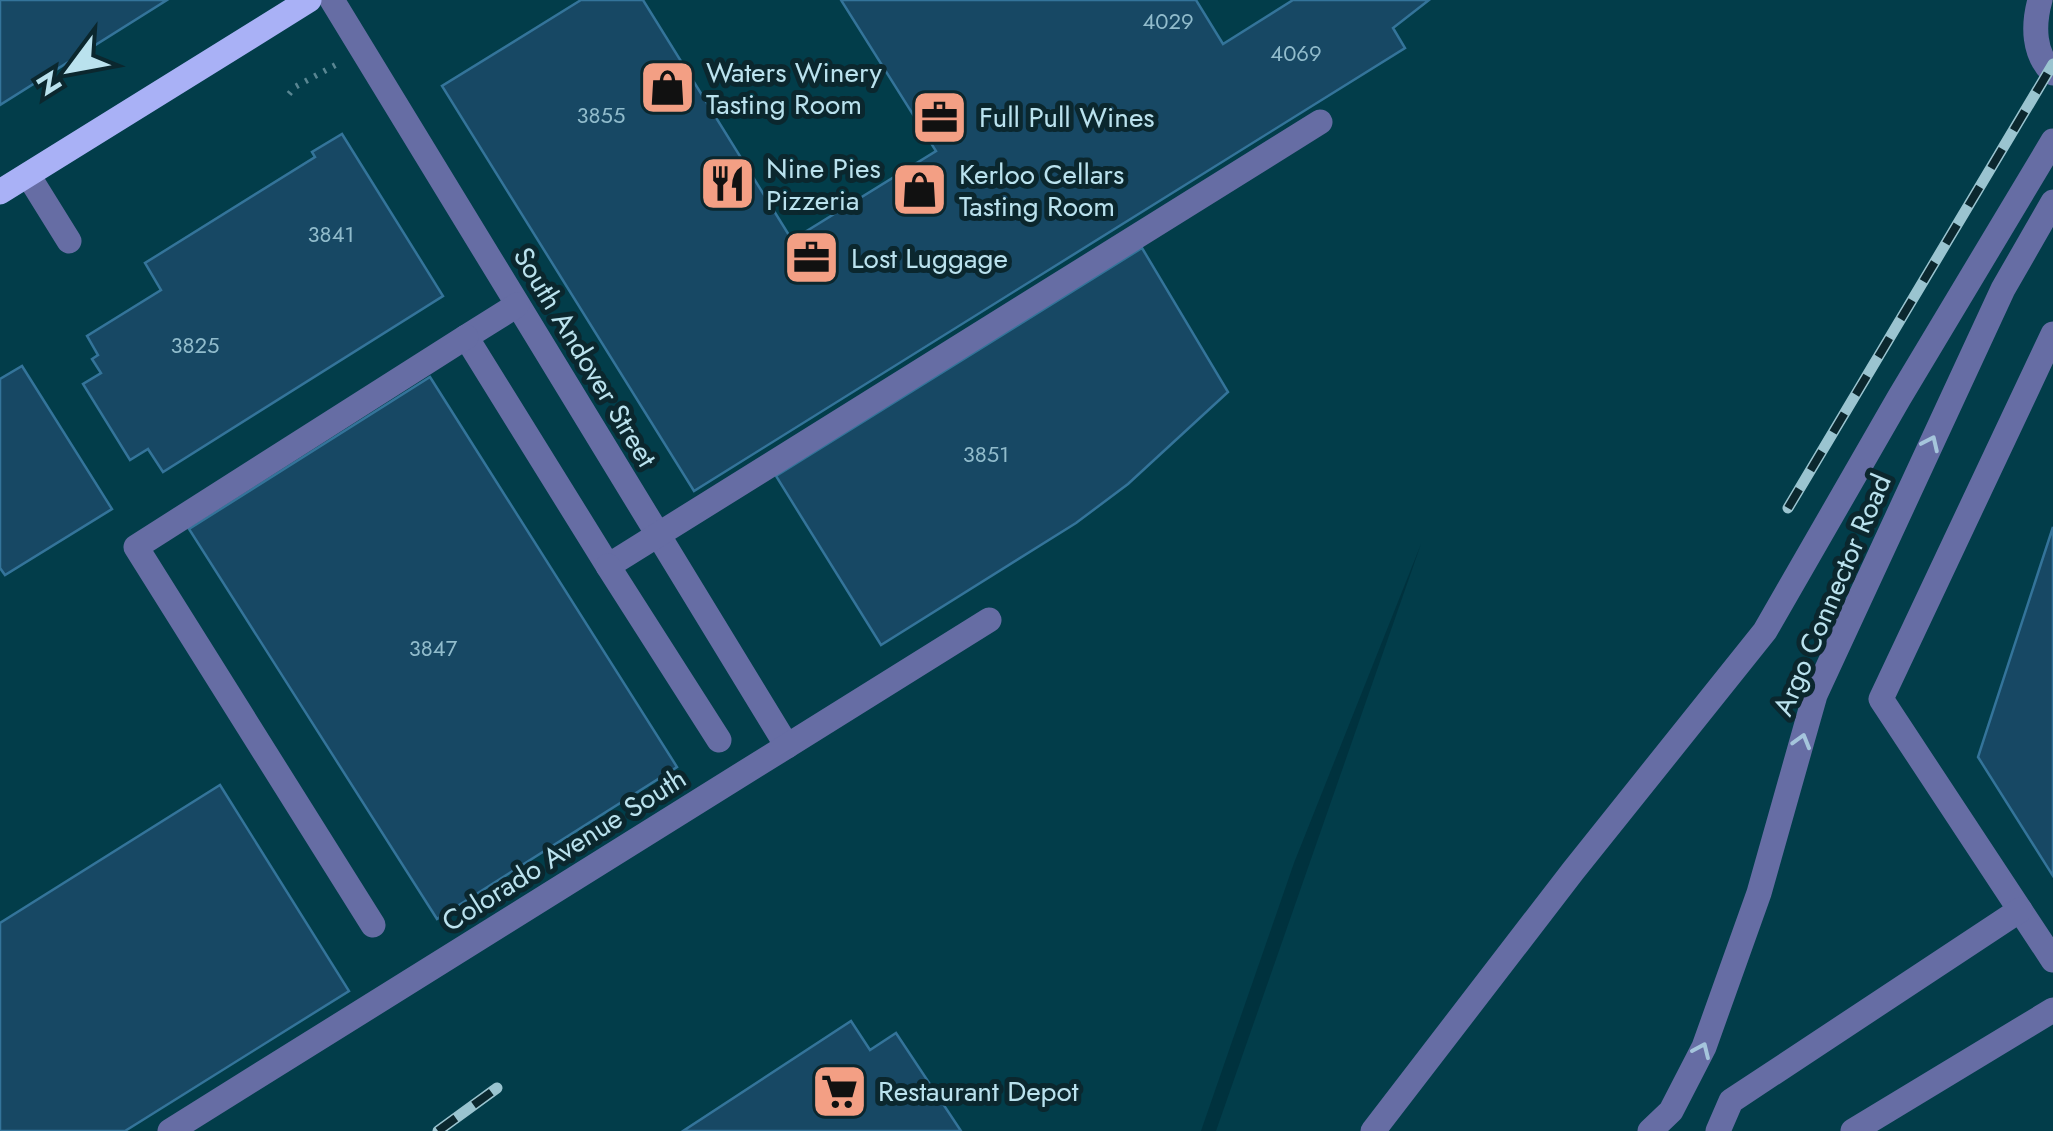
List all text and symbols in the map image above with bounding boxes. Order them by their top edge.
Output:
house number: 4029 [1142,5,1194,37]
north arrow [20,20,120,120]
house number: 4069 [1270,37,1322,69]
place label: Waters Winery Tasting Room [706,52,882,125]
shop icon: Waters Winery Tasting Room [637,58,697,118]
text: N [26,63,72,103]
office icon: Full Pull Wines [910,87,970,147]
place label: Full Pull Wines [979,97,1155,138]
house number: 3855 [577,99,625,131]
place label: Nine Pies Pizzeria [766,148,881,221]
restaurant icon: Nine Pies Pizzeria [697,154,757,214]
place label: Kerloo Cellars Tasting Room [959,154,1124,227]
shop icon: Kerloo Cellars Tasting Room [890,160,950,220]
house number: 3841 [308,218,354,250]
office icon: Lost Luggage [782,228,842,288]
place label: Lost Luggage [851,238,1008,279]
street label: South Andover Street [503,239,667,475]
house number: 3825 [171,329,219,361]
one-way arrow [1919,435,1939,453]
house number: 3851 [963,438,1009,470]
street label: Argo Connector Road [1762,468,1902,722]
house number: 3847 [409,632,458,664]
one-way arrow [1790,733,1811,750]
street label: Colorado Avenue South [434,758,694,942]
one-way arrow [1690,1042,1710,1060]
supermarket icon: Restaurant Depot [809,1061,869,1121]
place label: Restaurant Depot [878,1071,1079,1112]

